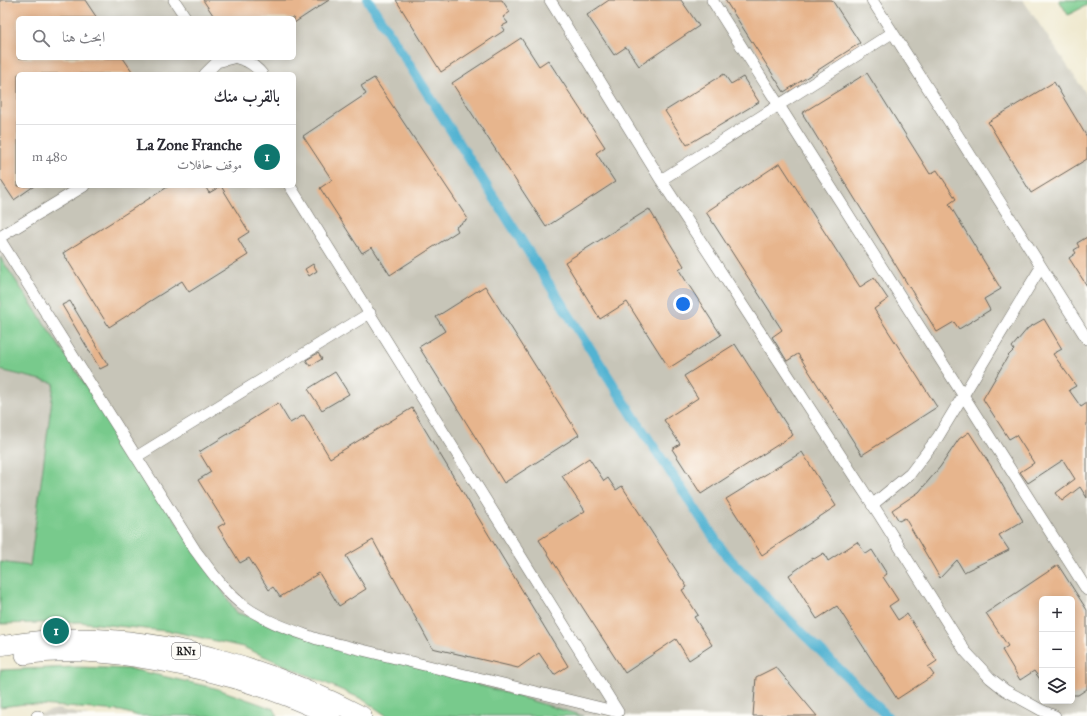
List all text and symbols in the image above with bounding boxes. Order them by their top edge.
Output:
search box [16,16,296,60]
icon: search [30,27,52,49]
text: ابحث هنا [62,28,105,46]
text: بالقرب منك [214,86,280,107]
text: La Zone Franche [136,136,242,154]
text: 480 m [32,149,67,165]
text: 1 [264,149,270,165]
text: موقف حافلات [177,157,242,173]
your location [673,294,693,314]
map controls [1039,596,1075,704]
button: + [1039,596,1075,632]
pin: 1 [43,616,69,646]
button: − [1039,632,1075,668]
road number: RN1 [172,643,200,659]
button: layers [1039,668,1075,704]

